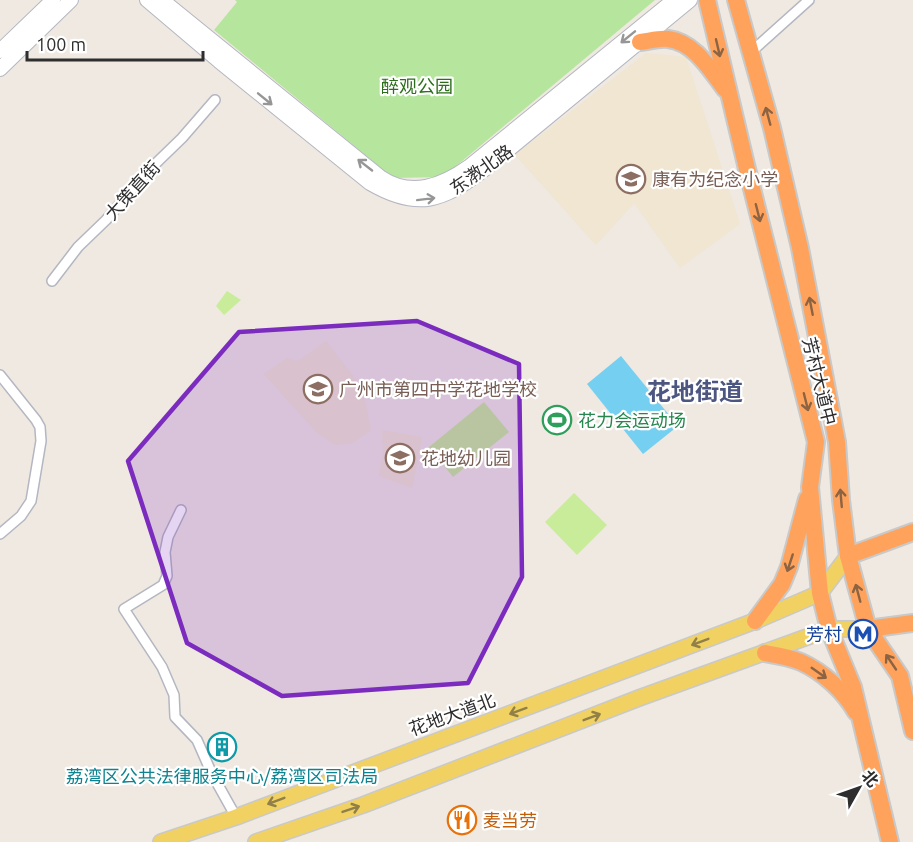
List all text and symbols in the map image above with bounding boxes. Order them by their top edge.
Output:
scale bar [27,24,202,62]
one-way arrow [621,30,636,44]
text: 100 m [36,34,86,54]
one-way arrow [713,38,725,57]
park label: 醉观公园 [381,76,453,96]
one-way arrow [257,92,272,106]
one-way arrow [762,107,774,126]
street label: 东漖北路 [446,140,516,198]
street label: 大策直街 [100,157,164,223]
one-way arrow [358,159,374,172]
school or university icon: 康有为纪念小学 [615,163,647,195]
place label: 康有为纪念小学 [652,169,778,189]
one-way arrow [416,193,436,204]
one-way arrow [753,203,765,222]
one-way arrow [805,297,816,316]
street label: 芳村大道中 [799,335,841,427]
school or university icon: 广州市第四中学花地学校 [302,373,334,405]
district label: 花地街道 [647,378,743,405]
place label: 广州市第四中学花地学校 [339,379,537,399]
one-way arrow [800,393,812,412]
sports icon: 花力会运动场 [541,404,573,436]
place label: 花力会运动场 [578,410,686,430]
school or university icon: 花地幼儿园 [384,442,416,474]
place label: 花地幼儿园 [421,448,511,468]
one-way arrow [835,489,846,509]
one-way arrow [783,553,794,572]
one-way arrow [852,583,863,602]
metro station icon: 芳村 [847,618,879,650]
place label: 芳村 [806,624,842,644]
one-way arrow [691,637,710,648]
one-way arrow [885,654,897,670]
one-way arrow [810,667,827,679]
street label: 花地大道北 [406,689,498,739]
one-way arrow [509,706,528,717]
one-way arrow [582,711,600,722]
building icon: 荔湾区公共法律服务中心/荔湾区司法局 [206,731,238,763]
north arrow [829,758,889,818]
place label: 荔湾区公共法律服务中心/荔湾区司法局 [66,766,378,786]
text: 北 [858,766,883,790]
one-way arrow [267,796,286,807]
one-way arrow [341,803,360,814]
restaurant icon: 麦当劳 [446,804,478,836]
place label: 麦当劳 [483,810,537,830]

